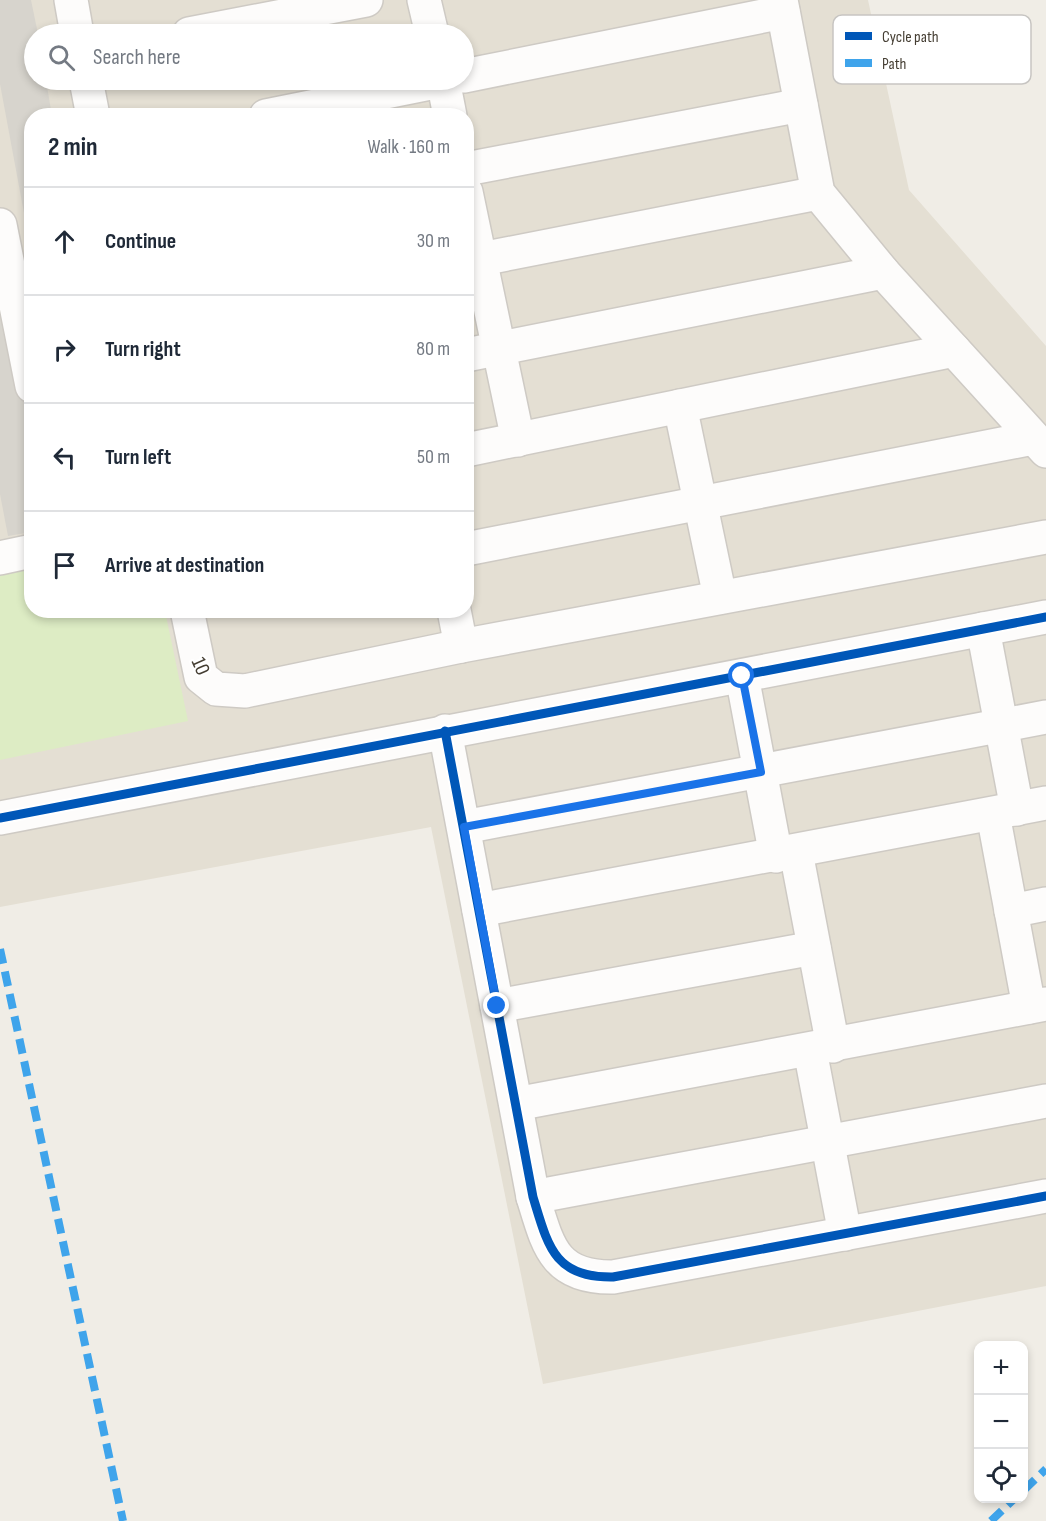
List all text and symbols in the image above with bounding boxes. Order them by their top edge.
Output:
legend [833,15,1031,84]
search box [24,24,474,90]
text: Cycle path [882,28,939,47]
icon: search [45,41,78,74]
text: Search here [93,44,180,71]
text: Path [882,55,906,74]
text: 2 min [48,132,98,163]
text: Walk · 160 m [367,135,450,159]
icon: ahead [48,225,81,258]
text: Continue [105,228,176,255]
text: 30 m [417,229,450,253]
icon: right [48,333,81,366]
text: Turn right [105,336,181,363]
text: 80 m [416,337,450,361]
icon: left [48,441,81,474]
text: Turn left [105,444,171,471]
text: 50 m [417,445,450,469]
icon: arrive [48,549,81,582]
text: Arrive at destination [105,552,264,579]
street label: 10 [186,653,215,679]
route start [728,662,754,688]
route end [483,992,509,1018]
map controls [974,1341,1028,1503]
button: + [974,1341,1028,1395]
button: − [974,1395,1028,1449]
button: locate [974,1449,1028,1503]

